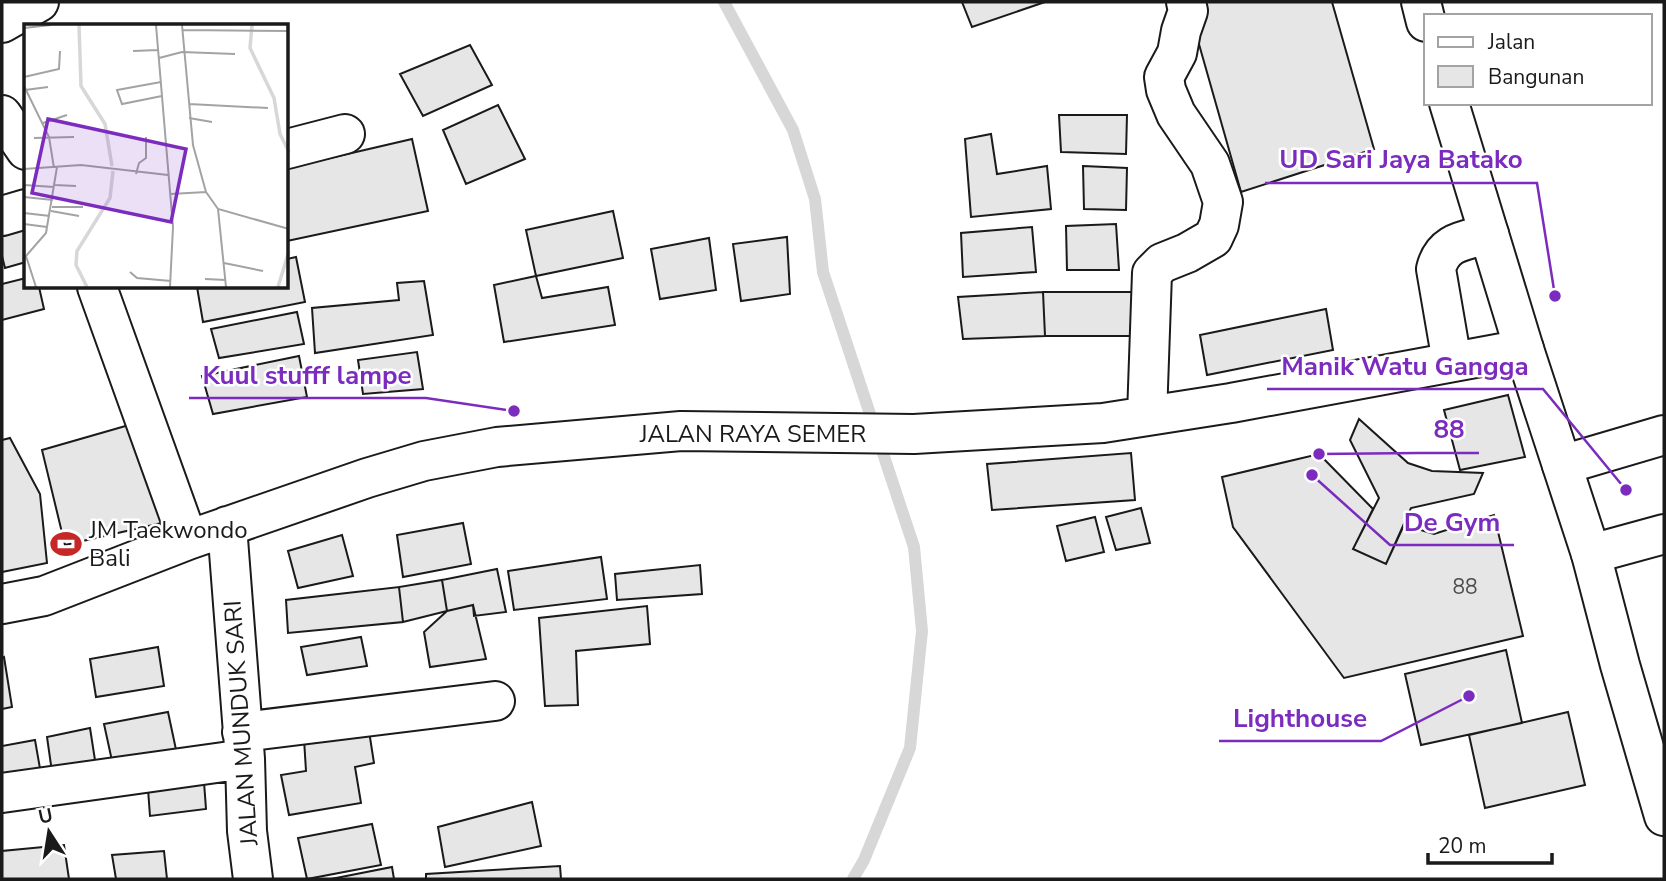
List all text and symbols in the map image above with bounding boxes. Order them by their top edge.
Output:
legend [1424,14,1652,105]
inset map [24,24,289,289]
text: Jalan [1487,28,1535,56]
text: Bangunan [1488,63,1584,91]
callout: UD Sari Jaya Batako [1265,136,1537,183]
text: UD Sari Jaya Batako [1279,142,1523,177]
callout: Manik Watu Gangga [1267,342,1543,389]
text: Manik Watu Gangga [1281,349,1529,384]
callout: Kuul stufff lampe [189,351,426,398]
text: Kuul stufff lampe [202,358,412,393]
callout: 88 [1419,406,1479,453]
text: 88 [1433,412,1465,447]
street label: JALAN RAYA SEMER [639,418,866,450]
callout: De Gym [1390,498,1514,545]
text: De Gym [1404,505,1500,540]
place label: JM Taekwondo Bali [88,514,248,574]
sports icon: JM Taekwondo Bali [49,527,83,561]
house number: 88 [1452,573,1478,601]
street label: JALAN MUNDUK SARI [216,599,266,848]
callout: Lighthouse [1219,694,1381,741]
text: Lighthouse [1233,701,1367,736]
north arrow [14,797,84,867]
text: U [36,802,55,831]
scale bar [1428,822,1552,866]
text: 20 m [1438,832,1487,860]

